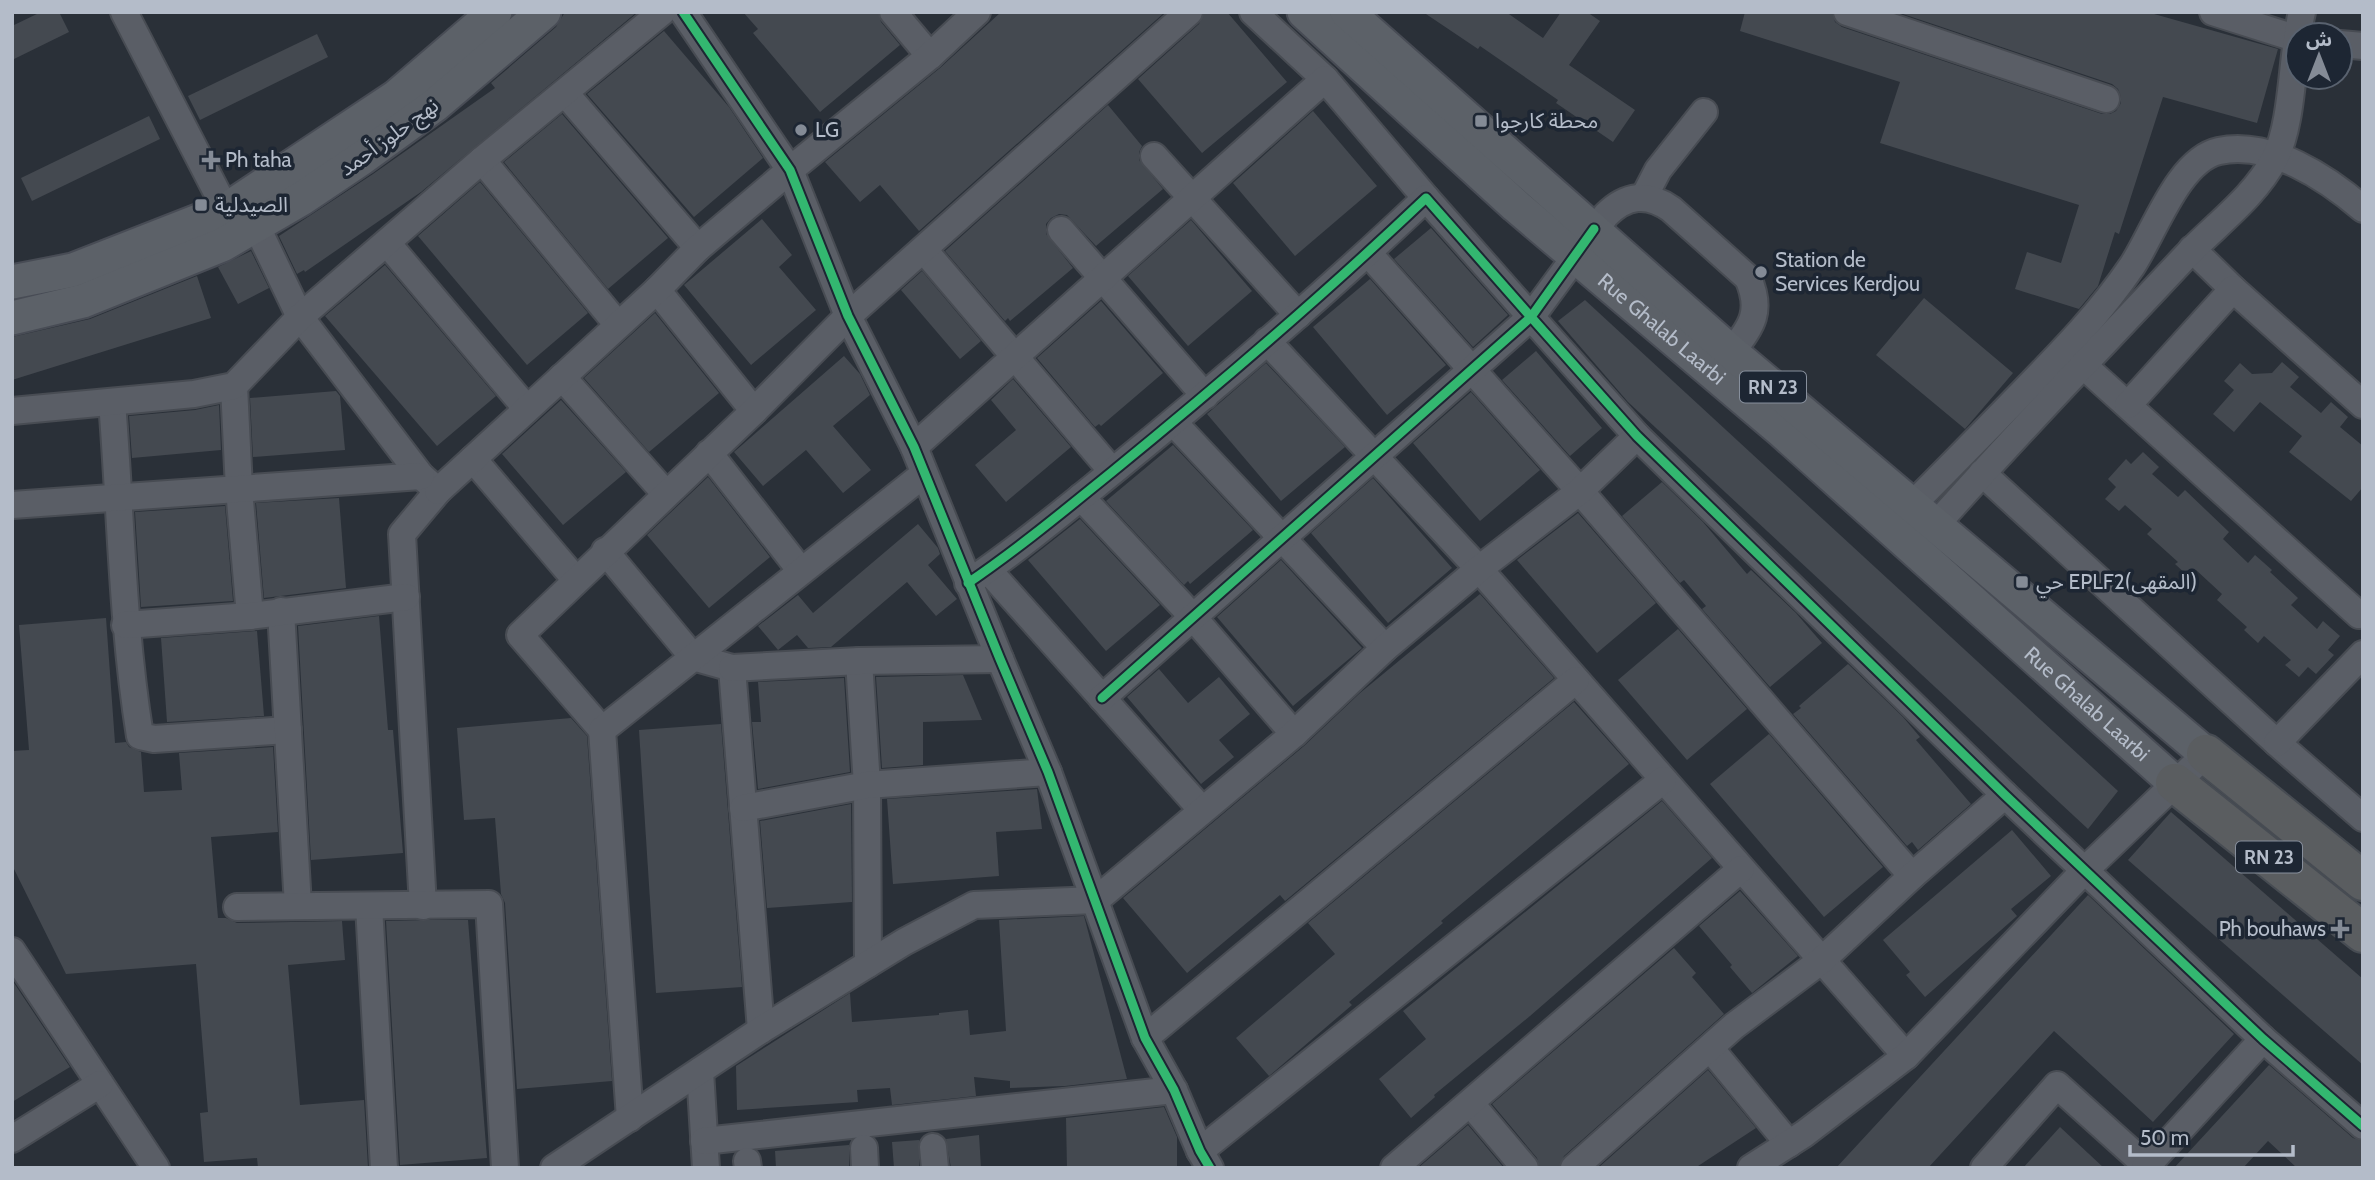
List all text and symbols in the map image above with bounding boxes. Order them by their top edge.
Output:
north arrow [2284,21,2354,91]
text: ش [2306,28,2332,51]
street label: نهج حلوز أحمد [334,92,445,183]
place label: محطة كارجوا [1495,108,1598,133]
marker: محطة كارجوا [1473,113,1489,129]
place label: LG [815,117,839,142]
marker: LG [793,122,809,138]
place label: Ph taha [225,147,292,172]
marker: Ph taha [203,152,219,168]
place label: الصيدلية [215,192,288,217]
marker: الصيدلية [193,197,209,213]
place label: Station de Services Kerdjou [1775,247,1920,297]
marker: Station de Services Kerdjou [1753,264,1769,280]
street label: Rue Ghalab Laarbi [1593,268,1731,390]
road number: RN 23 [1740,372,1806,402]
place label: حي EPLF2(المقهى) [2036,569,2197,598]
marker: حي EPLF2(المقهى) [2014,574,2030,590]
street label: Rue Ghalab Laarbi [2019,641,2155,766]
road number: RN 23 [2236,842,2302,872]
place label: Ph bouhaws [2219,916,2326,941]
marker: Ph bouhaws [2332,921,2348,937]
scale bar [2130,1114,2293,1158]
text: 50 m [2140,1125,2189,1150]

